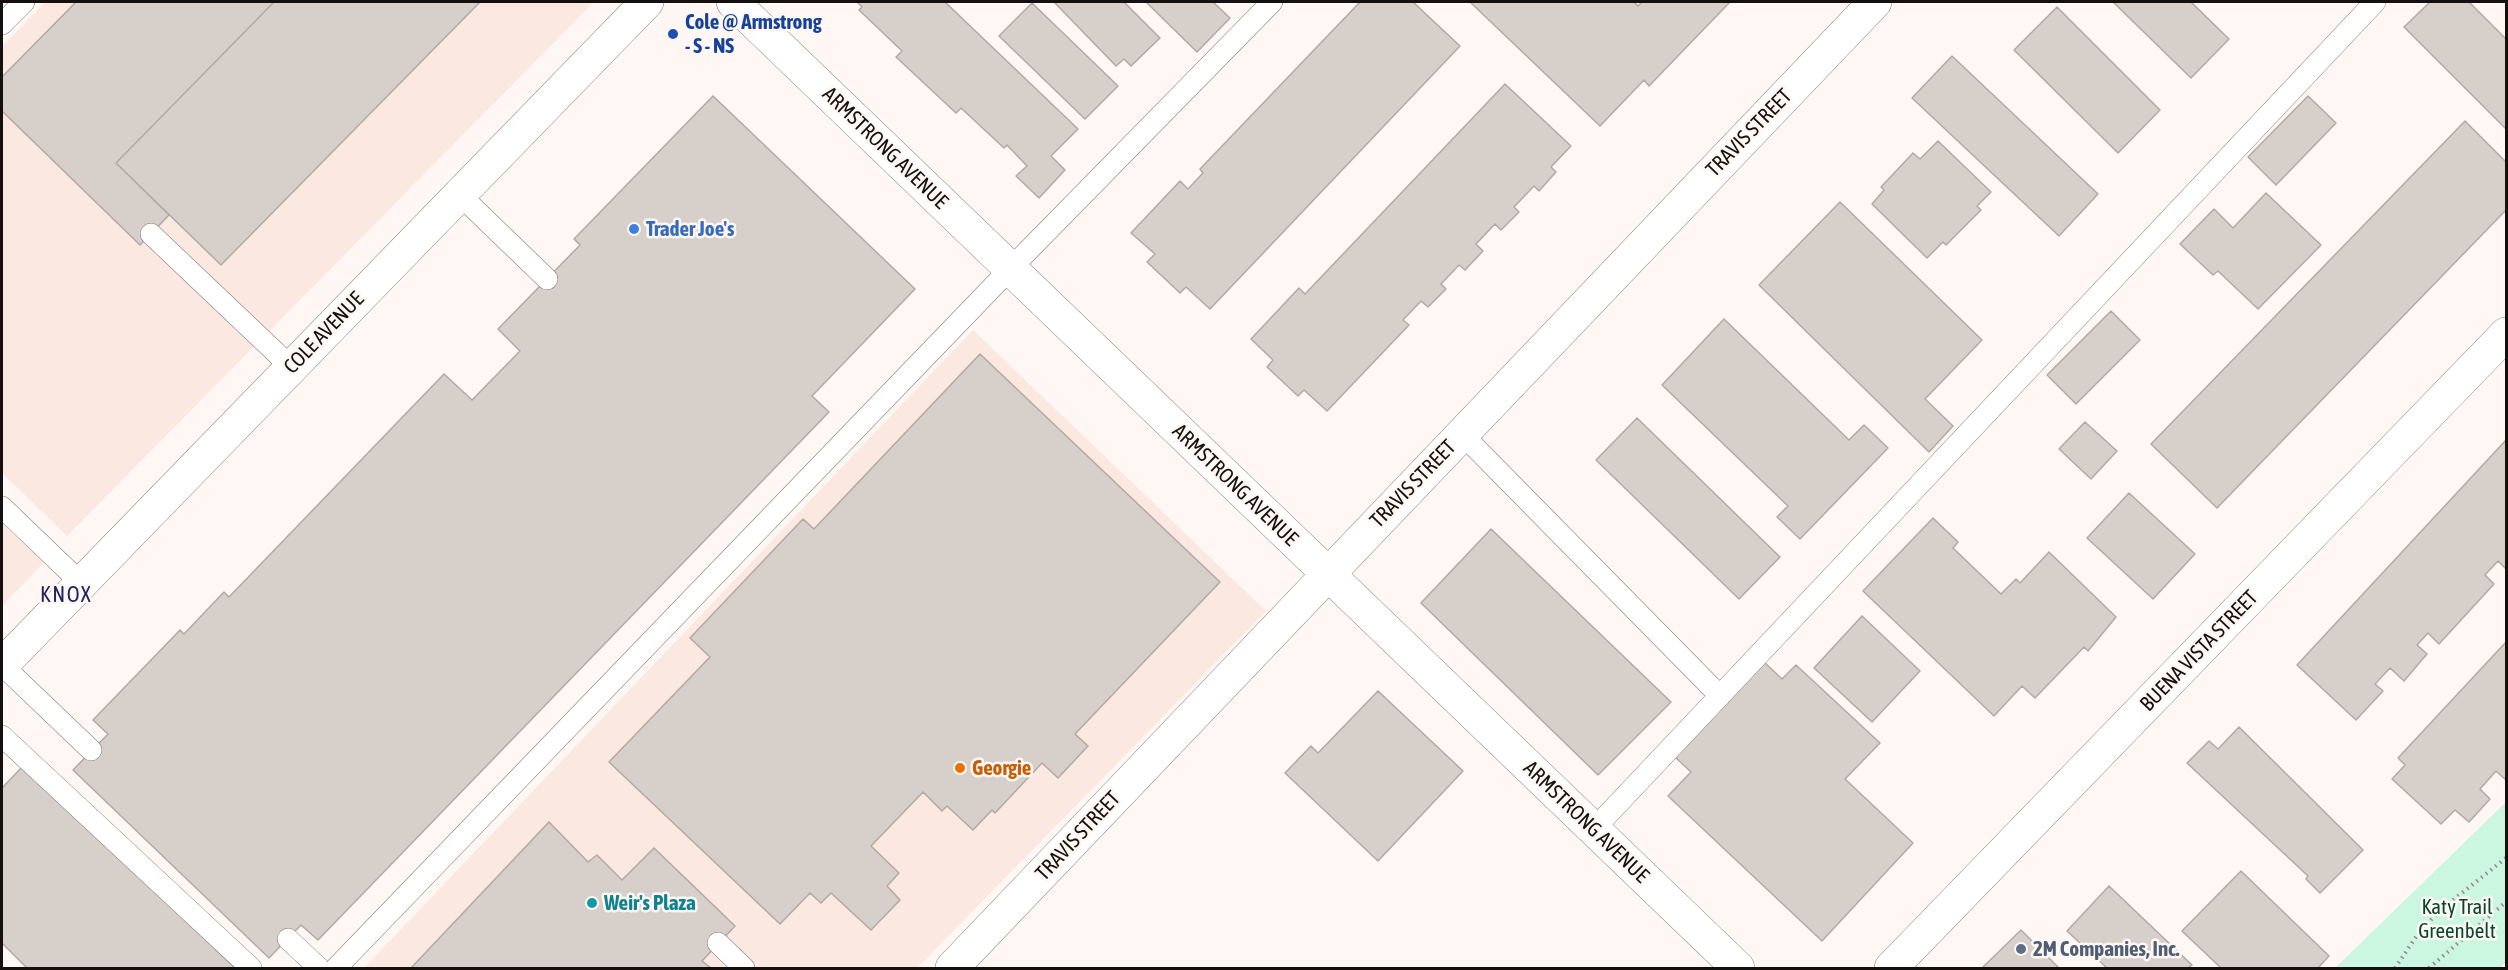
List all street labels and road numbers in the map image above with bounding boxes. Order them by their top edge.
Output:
street label: ARMSTRONG AVENUE [817,82,953,214]
street label: TRAVIS STREET [1701,84,1797,182]
street label: COLE AVENUE [279,287,369,379]
street label: ARMSTRONG AVENUE [1167,419,1303,551]
street label: TRAVIS STREET [1365,435,1461,533]
street label: BUENA VISTA STREET [2135,585,2263,717]
street label: ARMSTRONG AVENUE [1518,756,1654,888]
street label: TRAVIS STREET [1030,786,1126,886]

